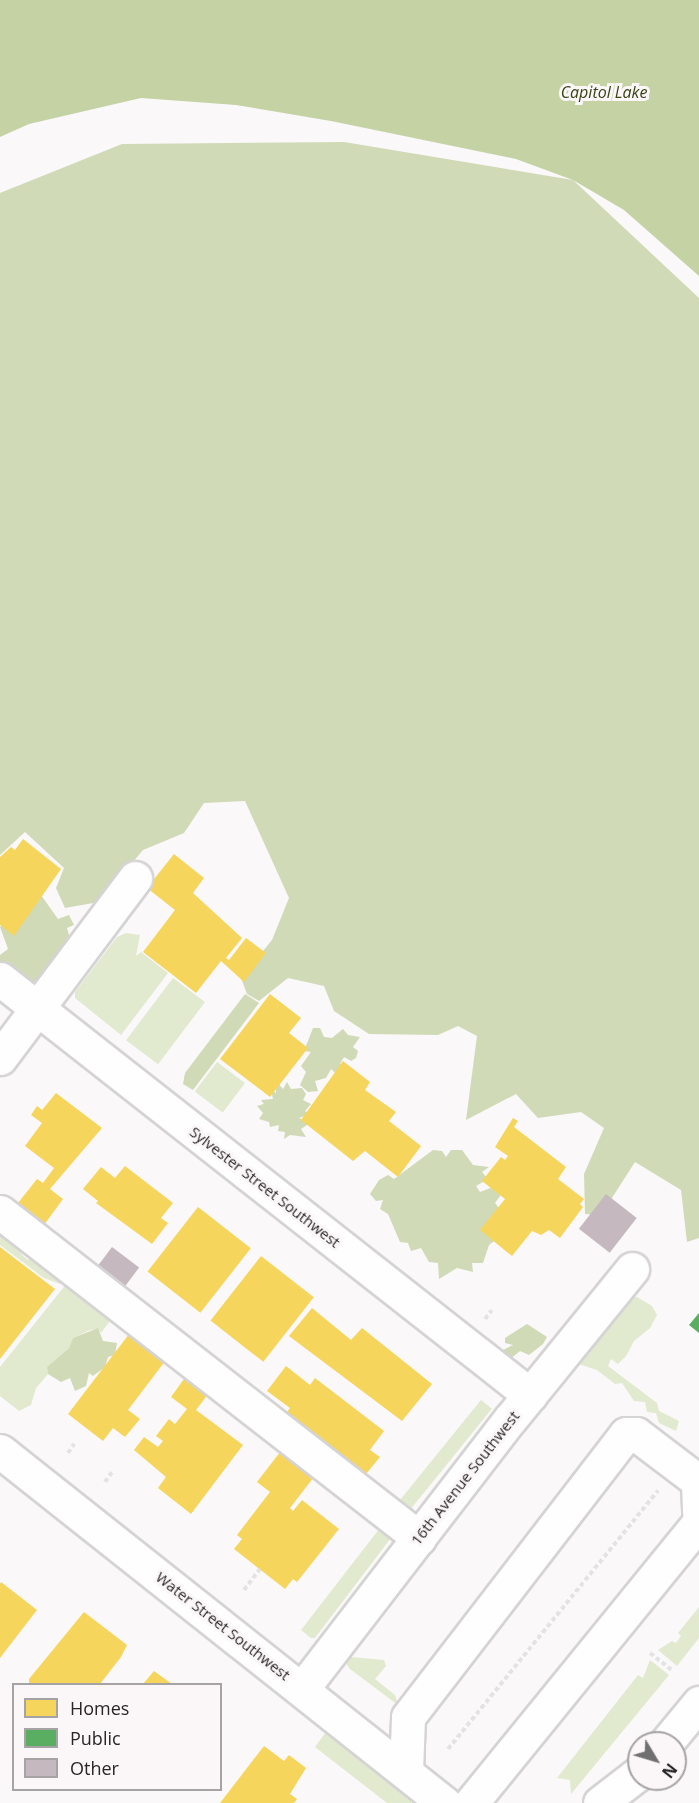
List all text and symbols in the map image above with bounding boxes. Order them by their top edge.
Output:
water label: Capitol Lake [561,82,647,102]
street label: Sylvester Street Southwest [186,1123,344,1251]
street label: 16th Avenue Southwest [407,1407,523,1549]
street label: Water Street Southwest [152,1568,294,1684]
legend [12,1683,222,1791]
text: Homes [70,1696,129,1720]
text: Public [70,1726,121,1750]
north arrow [627,1731,687,1791]
text: Other [70,1756,119,1780]
text: N [657,1759,682,1783]

